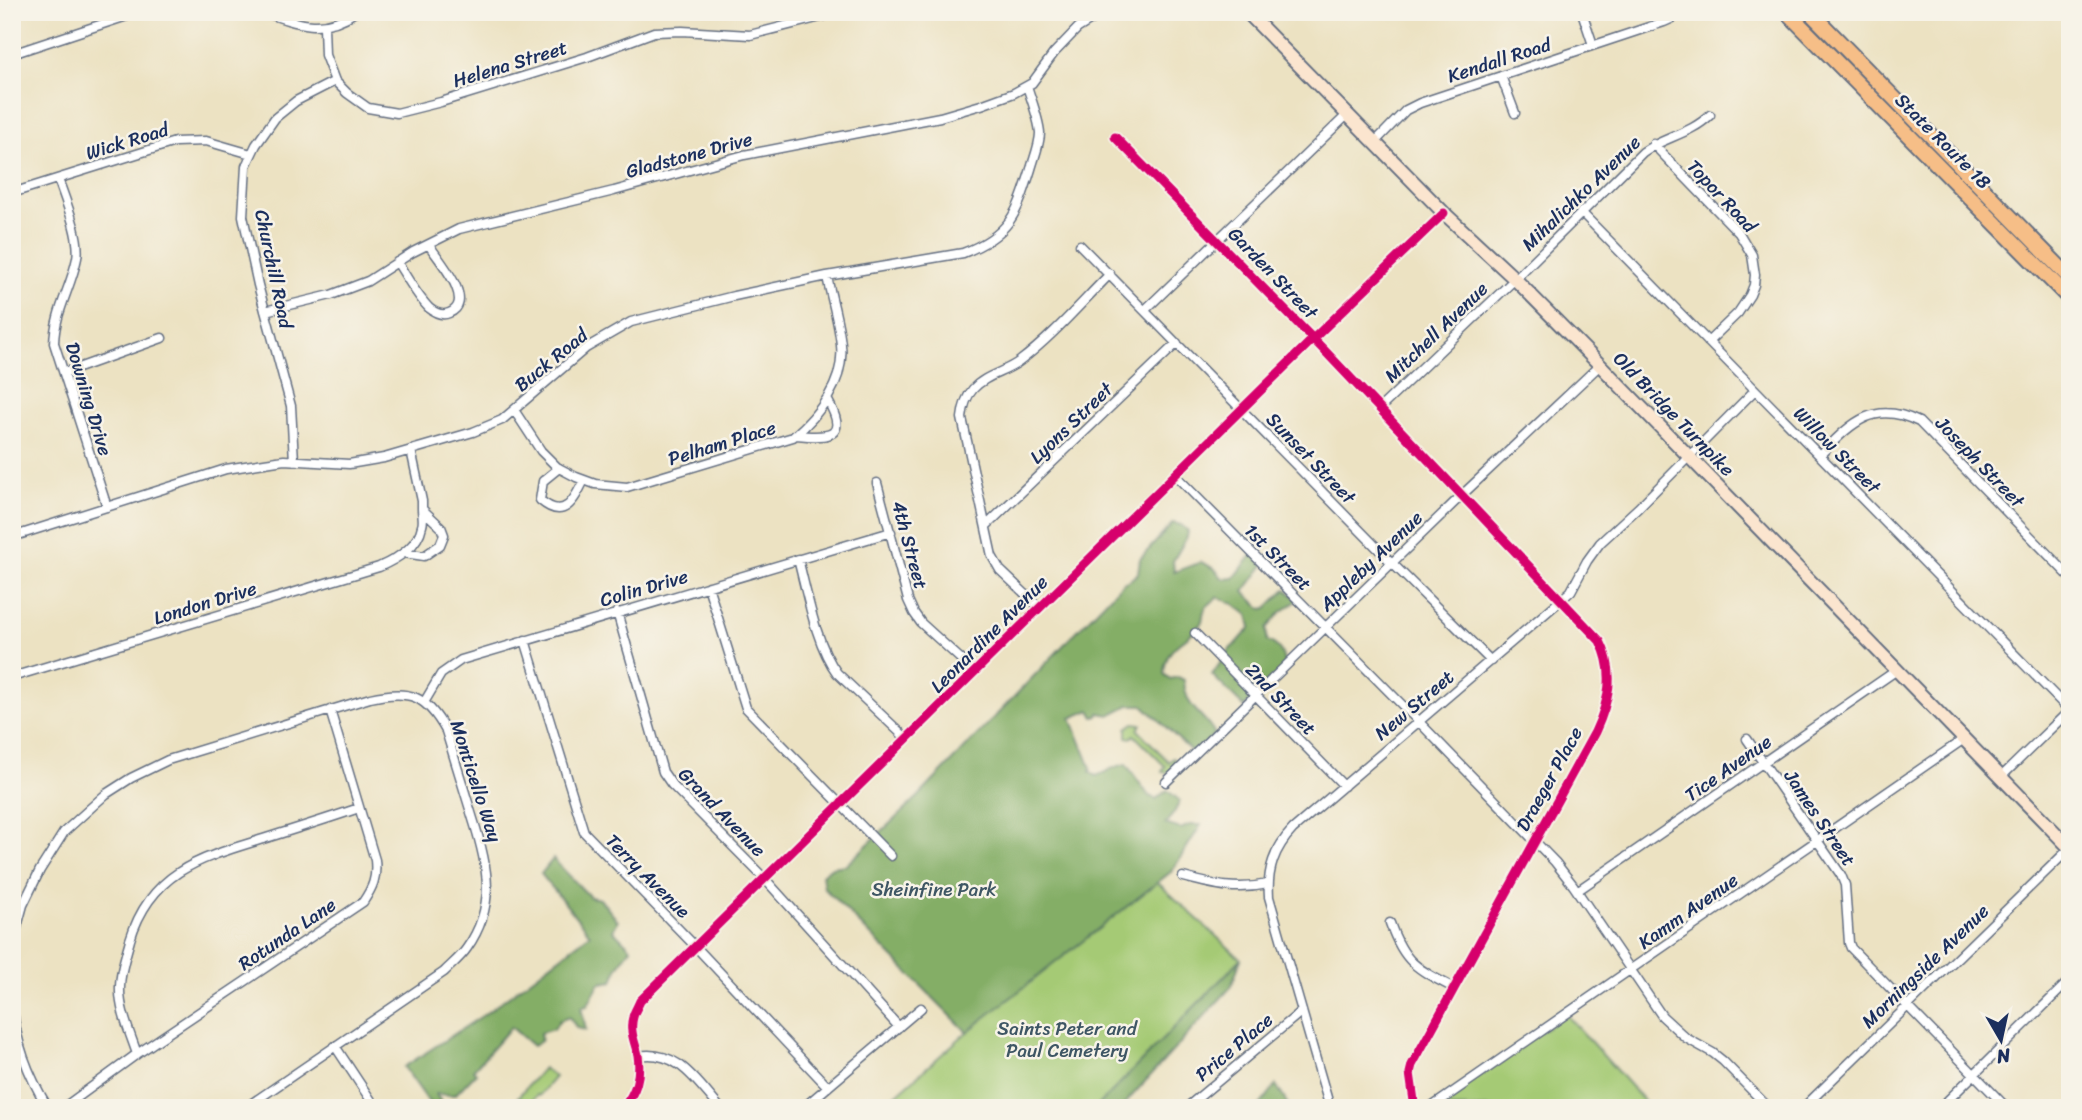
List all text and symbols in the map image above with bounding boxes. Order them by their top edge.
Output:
street label: Kendall Road [1443,27,1556,92]
street label: Helena Street [449,31,571,97]
street label: State Route 18 [1887,85,2000,198]
street label: Wick Road [81,112,174,169]
street label: Gladstone Drive [622,122,756,188]
street label: Mihalichko Avenue [1513,127,1649,259]
street label: Topor Road [1679,151,1767,242]
street label: Churchill Road [245,207,303,333]
street label: Garden Street [1220,219,1327,328]
street label: Mitchell Avenue [1376,273,1496,391]
street label: Buck Road [507,318,597,400]
street label: Downing Drive [56,338,122,460]
street label: Old Bridge Turnpike [1605,343,1743,485]
street label: Lyons Street [1021,373,1122,472]
street label: Willow Street [1785,398,1890,503]
street label: Sunset Street [1258,404,1365,513]
street label: Joseph Street [1927,408,2034,517]
street label: Pelham Place [664,411,780,475]
street label: 4th Street [882,497,938,593]
street label: Appleby Avenue [1311,502,1431,620]
street label: 1st Street [1236,515,1320,599]
street label: Colin Drive [596,560,692,616]
street label: Leonardine Avenue [922,567,1056,701]
street label: London Drive [149,572,261,634]
street label: 2nd Street [1237,655,1325,743]
street label: New Street [1367,661,1461,749]
street label: Monticello Way [441,716,511,847]
street label: Draeger Place [1507,720,1592,838]
street label: Tice Avenue [1677,725,1779,810]
street label: Grand Avenue [670,759,774,865]
street label: James Street [1775,762,1865,873]
street label: Terry Avenue [598,826,698,926]
street label: Kamm Avenue [1631,864,1745,958]
park label: Sheinfine Park [872,873,996,906]
street label: Rotunda Lane [231,889,343,979]
street label: Morningside Avenue [1853,896,1997,1036]
street label: Price Place [1187,1004,1281,1090]
north arrow [1966,1004,2036,1074]
park label: Saints Peter and Paul Cemetery [997,1012,1139,1067]
text: N [1994,1039,2014,1074]

